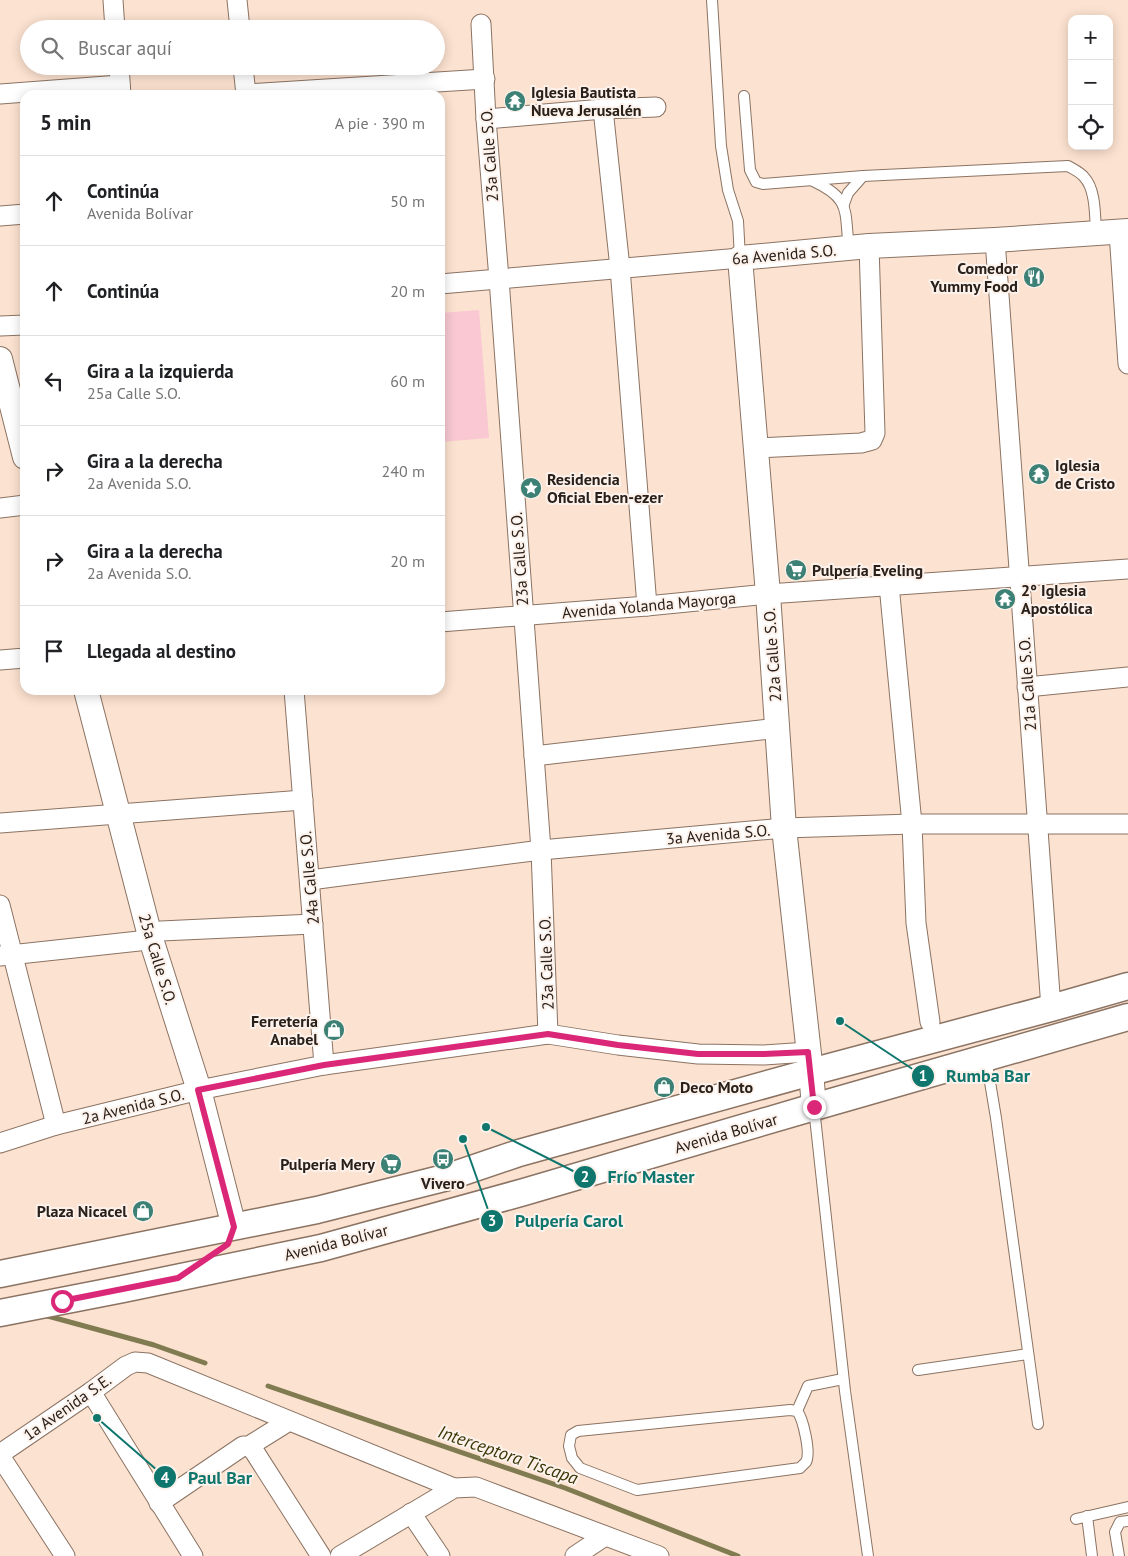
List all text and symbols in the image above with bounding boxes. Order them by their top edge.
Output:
map controls [1068,15,1113,150]
button: + [1068,15,1113,60]
search box [20,20,445,75]
icon: search [38,34,66,62]
text: Buscar aquí [78,36,172,60]
button: − [1068,60,1113,105]
place label: Iglesia Bautista Nueva Jerusalén [531,82,642,120]
temple icon: Iglesia Bautista Nueva Jerusalén [503,89,527,113]
button: locate [1068,105,1113,150]
street label: 23a Calle S.O. [476,107,502,203]
text: 5 min [40,109,91,136]
text: A pie · 390 m [335,113,425,133]
text: Continúa [87,179,159,203]
icon: ahead [40,187,68,215]
text: 50 m [390,191,425,211]
text: Avenida Bolívar [87,203,193,223]
street label: 6a Avenida S.O. [731,239,837,269]
place label: Comedor Yummy Food [929,258,1018,296]
restaurant icon: Comedor Yummy Food [1022,265,1046,289]
icon: ahead [40,277,68,305]
text: Continúa [87,279,159,303]
text: 20 m [390,281,425,301]
text: Gira a la izquierda [87,359,234,383]
icon: left [40,367,68,395]
text: 60 m [390,371,425,391]
text: 25a Calle S.O. [87,383,181,403]
text: Gira a la derecha [87,449,223,473]
place label: Iglesia de Cristo [1055,455,1116,493]
icon: right [40,457,68,485]
text: 240 m [382,461,425,481]
temple icon: Iglesia de Cristo [1027,462,1051,486]
place label: Residencia Oficial Eben-ezer [547,469,663,507]
text: 2a Avenida S.O. [87,473,192,493]
place icon: Residencia Oficial Eben-ezer [519,476,543,500]
street label: 23a Calle S.O. [506,511,532,607]
text: Gira a la derecha [87,539,223,563]
icon: right [40,547,68,575]
text: 20 m [390,551,425,571]
supermarket icon: Pulpería Eveling [784,558,808,582]
place label: Pulpería Eveling [812,560,923,580]
text: 2a Avenida S.O. [87,563,192,583]
place label: 2° Iglesia Apostólica [1021,580,1093,618]
street label: Avenida Yolanda Mayorga [561,587,737,623]
temple icon: 2° Iglesia Apostólica [993,587,1017,611]
street label: 22a Calle S.O. [759,607,785,703]
street label: 21a Calle S.O. [1014,636,1040,732]
icon: arrive [40,637,68,665]
text: Llegada al destino [87,639,236,663]
street label: 3a Avenida S.O. [665,819,771,849]
street label: 24a Calle S.O. [295,830,323,926]
street label: 25a Calle S.O. [135,911,181,1007]
street label: 23a Calle S.O. [534,916,558,1010]
place label: Ferretería Anabel [251,1011,318,1049]
shop icon: Ferretería Anabel [322,1018,346,1042]
callout: Rumba Bar [911,1059,1040,1092]
text: Rumba Bar [946,1064,1031,1087]
text: 1 [919,1066,927,1085]
shop icon: Deco Moto [652,1075,676,1099]
place label: Deco Moto [680,1077,754,1097]
street label: 2a Avenida S.O. [80,1084,186,1128]
route end [803,1096,826,1119]
street label: Avenida Bolívar [672,1109,780,1157]
bus stop icon: Vivero [431,1147,455,1171]
supermarket icon: Pulpería Mery [379,1152,403,1176]
place label: Pulpería Mery [280,1154,375,1174]
callout: Frío Master [572,1161,704,1194]
text: Frío Master [607,1165,695,1188]
text: 2 [581,1167,589,1186]
place label: Vivero [420,1173,465,1193]
shop icon: Plaza Nicacel [131,1199,155,1223]
place label: Plaza Nicacel [37,1201,127,1221]
callout: Pulpería Carol [479,1205,633,1238]
text: Pulpería Carol [515,1209,624,1232]
text: 3 [488,1211,496,1230]
street label: Avenida Bolívar [282,1219,391,1265]
route start [51,1290,74,1313]
street label: 1a Avenida S.E. [19,1369,115,1445]
water label: Interceptora Tiscapa [435,1420,581,1489]
callout: Paul Bar [153,1461,262,1494]
text: Paul Bar [188,1466,253,1489]
text: 4 [161,1468,170,1487]

